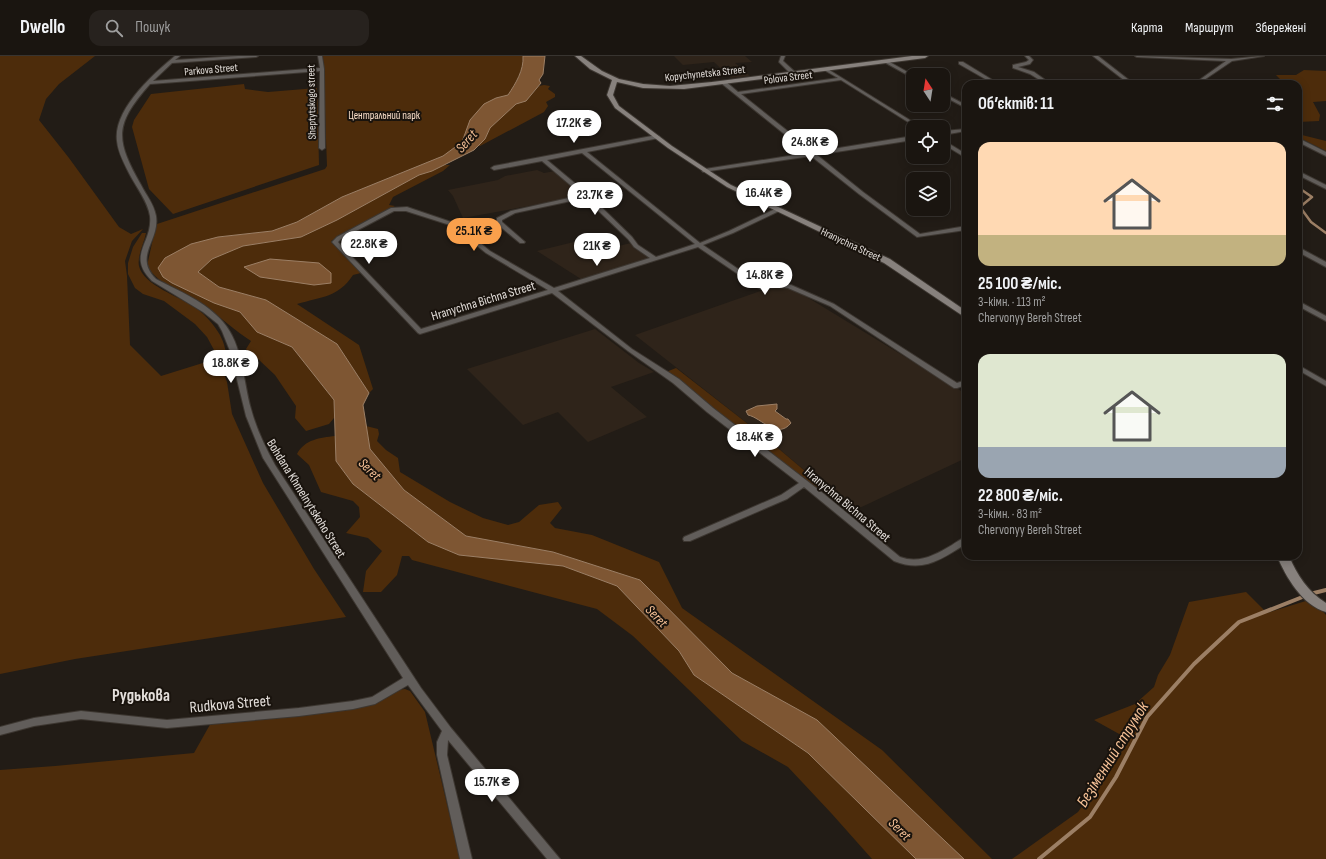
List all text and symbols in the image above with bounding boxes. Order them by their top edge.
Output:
search box [89,10,369,46]
text: Dwello [20,16,65,39]
icon: search [103,17,125,39]
text: Пошук [135,18,170,37]
text: Карта [1131,19,1163,36]
text: Маршрут [1185,19,1233,36]
text: Збережені [1255,19,1306,36]
street label: Parkova Street [184,61,239,78]
street label: Kopychynetska Street [664,63,747,84]
street label: Sheptytskogo street [304,64,319,140]
street label: Polova Street [763,68,814,87]
north arrow [906,68,950,112]
map controls [906,68,950,216]
icon: filters [1264,93,1286,115]
text: Об’єктів: 11 [978,94,1054,114]
park label: Центральний парк [348,109,421,122]
pin: 17.2K ₴ [537,110,611,144]
text: 17.2K ₴ [556,115,592,131]
button: locate [906,120,950,164]
water label: Seret [452,126,481,156]
pin: 24.8K ₴ [773,129,847,163]
text: 24.8K ₴ [791,134,829,150]
icon: home [1096,168,1168,240]
button: layers [906,172,950,216]
pin: 16.4K ₴ [727,180,801,214]
pin: 23.7K ₴ [558,182,632,216]
text: 16.4K ₴ [745,185,783,201]
text: 23.7K ₴ [577,187,613,203]
pin: 25.1K ₴ [437,218,511,252]
text: 25.1K ₴ [456,223,492,239]
street label: Hranychna Street [819,225,883,264]
pin: 22.8K ₴ [332,231,406,265]
pin: 21K ₴ [569,233,625,267]
text: 22.8K ₴ [350,236,388,252]
text: 21K ₴ [583,238,611,254]
pin: 14.8K ₴ [728,262,802,296]
text: 14.8K ₴ [746,267,784,283]
text: 25 100 ₴/міс. [978,274,1062,294]
street label: Hranychna Bichna Street [429,278,537,324]
text: 3-кімн. · 113 m² [978,294,1046,310]
text: Chervonyy Bereh Street [978,310,1082,326]
pin: 18.8K ₴ [194,350,268,384]
text: 18.8K ₴ [212,355,250,371]
icon: home [1096,380,1168,452]
pin: 18.4K ₴ [718,424,792,458]
text: 18.4K ₴ [736,429,774,445]
street label: Bohdana Khmelnytskoho Street [263,436,349,561]
water label: Seret [355,455,385,485]
street label: Hranychna Bichna Street [801,464,894,546]
text: 22 800 ₴/міс. [978,486,1063,506]
text: 3-кімн. · 83 m² [978,506,1042,522]
text: Chervonyy Bereh Street [978,522,1082,538]
water label: Seret [642,602,672,632]
district label: Рудькова [112,686,170,706]
street label: Rudkova Street [189,691,272,718]
water label: Безіменний струмок [1072,698,1154,811]
pin: 15.7K ₴ [455,769,529,803]
text: 15.7K ₴ [474,774,510,790]
water label: Seret [885,815,915,845]

